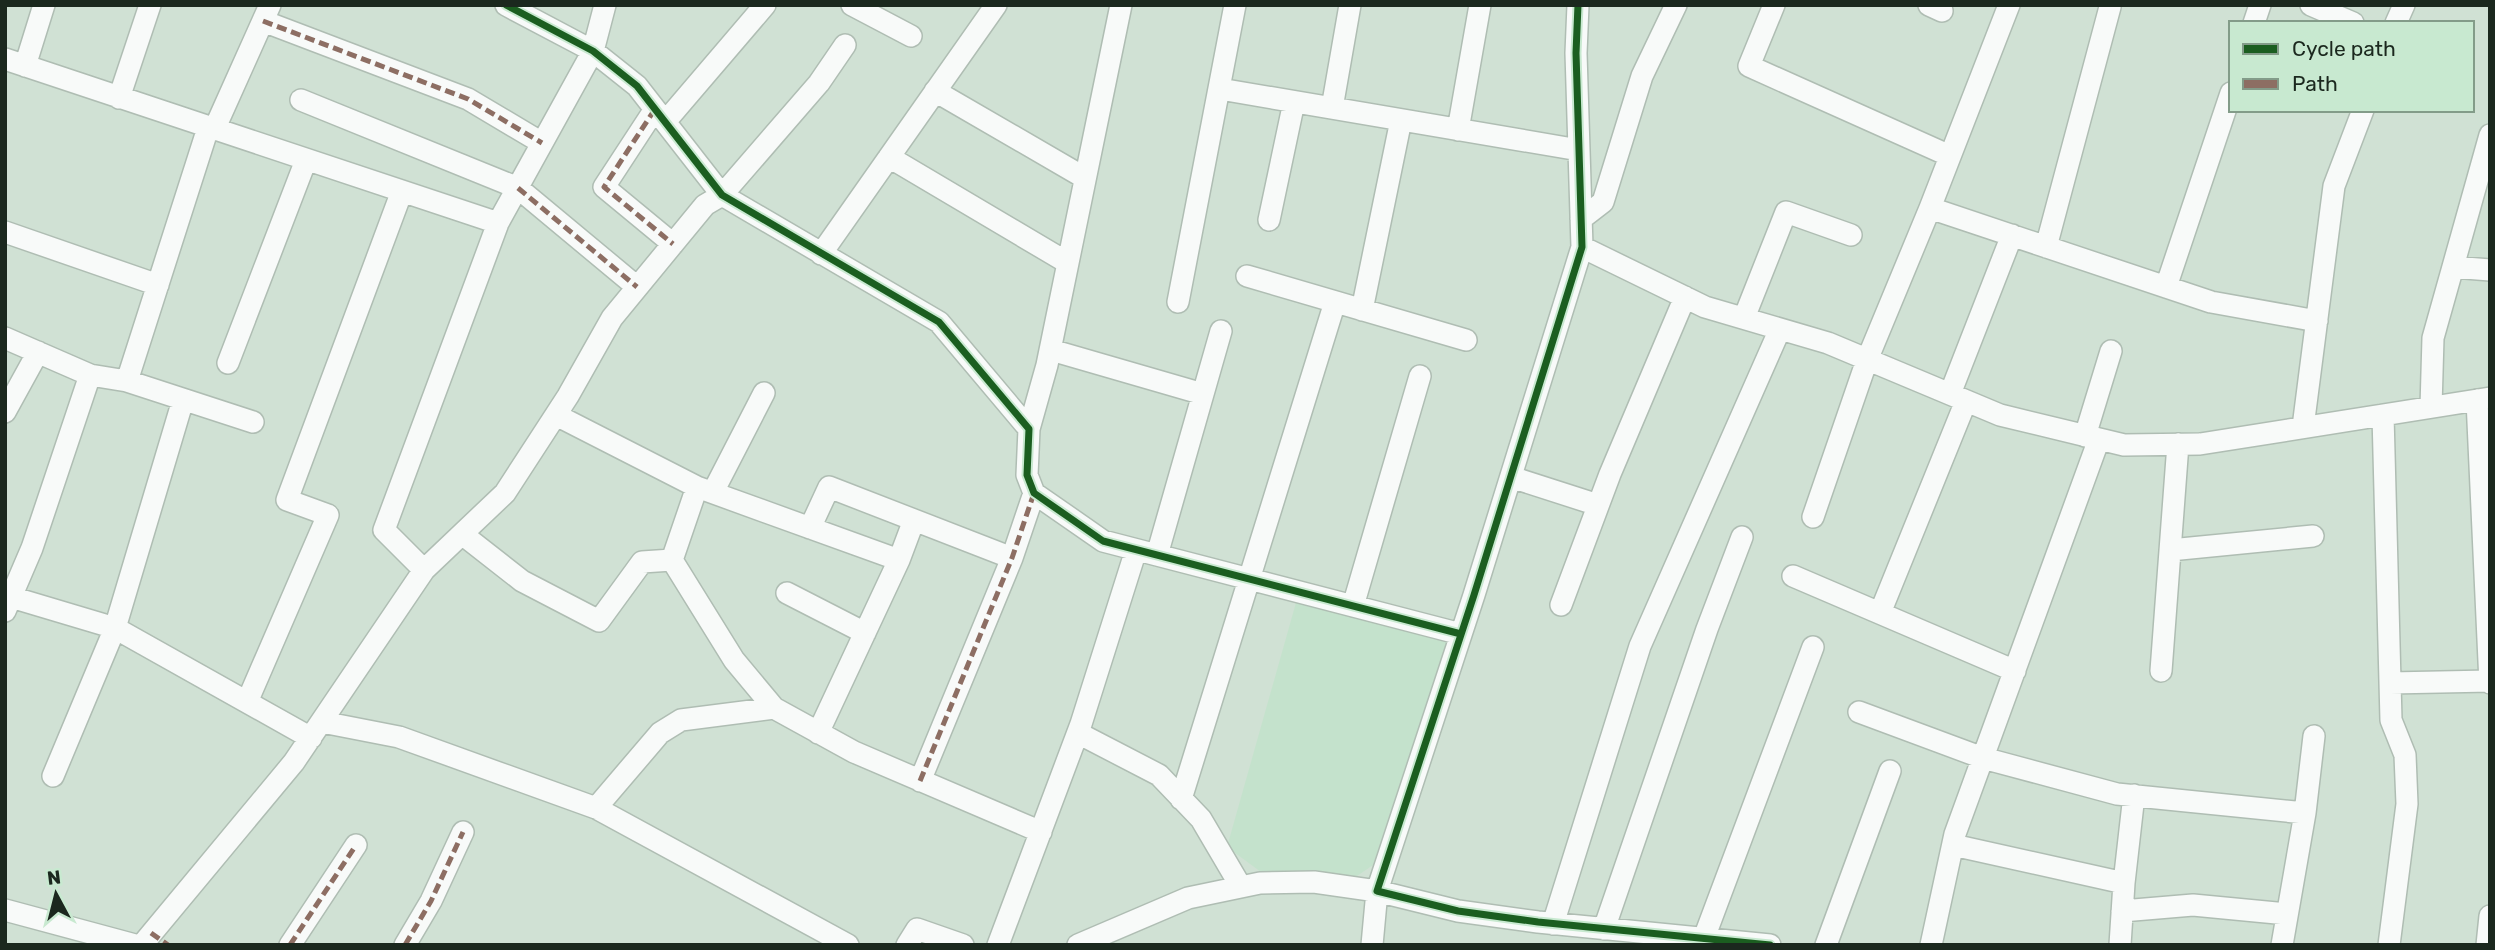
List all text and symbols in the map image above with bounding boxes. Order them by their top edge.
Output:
legend [2229,21,2474,112]
text: Cycle path [2292,36,2396,61]
text: Path [2292,71,2338,96]
north arrow [21,859,91,929]
text: N [46,865,62,890]

